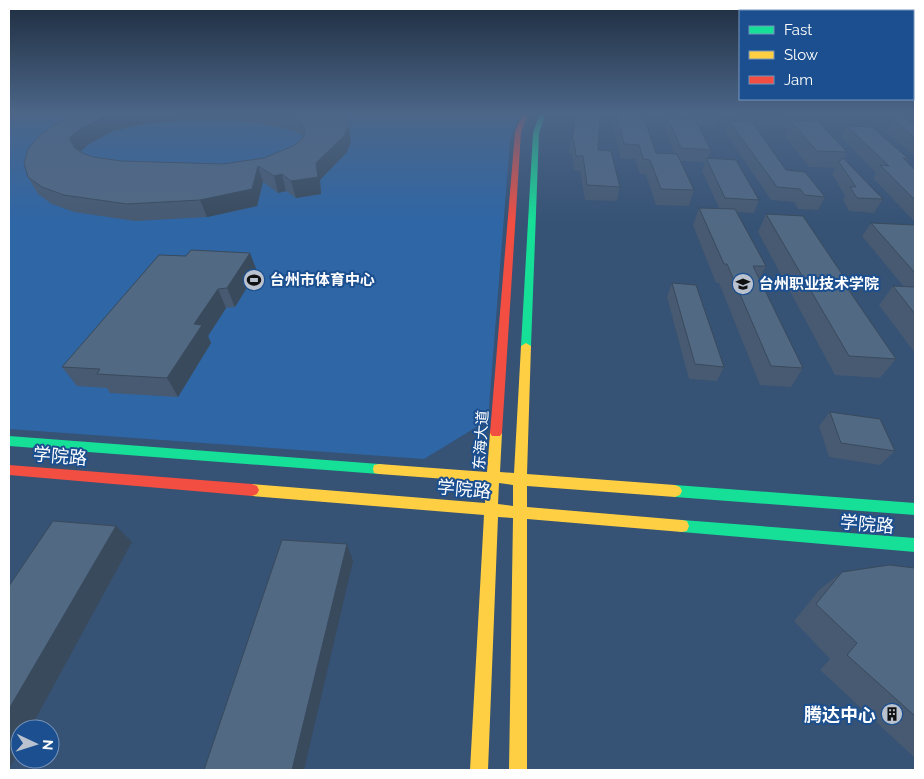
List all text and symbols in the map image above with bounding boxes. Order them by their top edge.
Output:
legend [739,10,914,100]
text: Fast [784,21,812,39]
text: Slow [784,46,818,64]
text: Jam [784,71,813,89]
sports icon: 台州市体育中心 [242,268,266,292]
place label: 台州市体育中心 [270,271,375,289]
school or university icon: 台州职业技术学院 [731,272,755,296]
place label: 台州职业技术学院 [759,275,879,293]
street label: 东海大道 [470,409,492,471]
street label: 学院路 [32,443,88,469]
street label: 学院路 [436,476,492,502]
street label: 学院路 [839,511,895,537]
building icon: 腾达中心 [880,702,904,726]
place label: 腾达中心 [804,704,876,725]
north arrow [10,719,60,769]
text: N [40,739,56,751]

